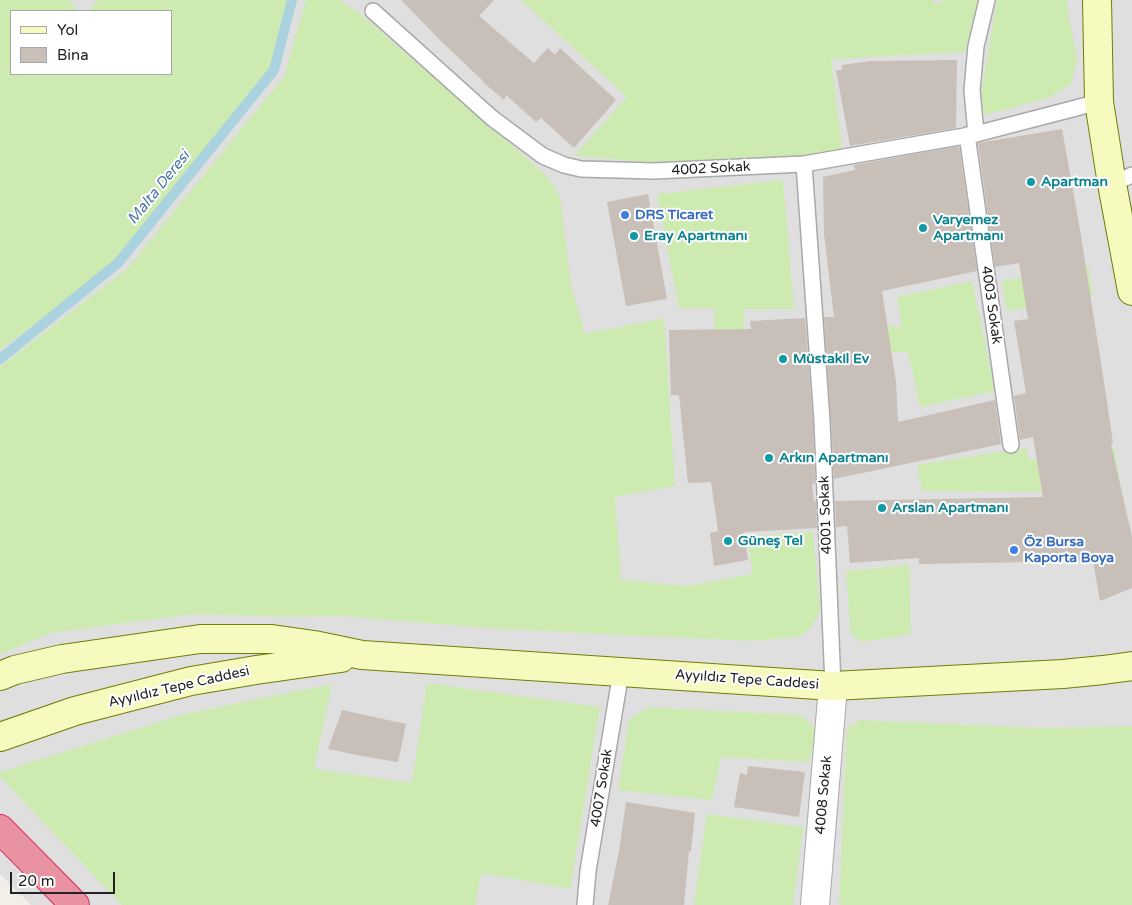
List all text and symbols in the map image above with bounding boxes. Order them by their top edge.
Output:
legend [10,10,172,75]
text: Yol [57,21,78,39]
text: Bina [57,46,89,64]
water label: Malta Deresi [124,148,194,228]
street label: 4002 Sokak [671,159,751,179]
place label: Apartman [1041,174,1108,190]
marker: Apartman [1025,176,1037,188]
place label: DRS Ticaret [635,207,713,223]
marker: DRS Ticaret [619,209,631,221]
place label: Varyemez Apartmanı [933,212,1004,244]
marker: Varyemez Apartmanı [917,222,929,234]
place label: Eray Apartmanı [644,228,748,244]
marker: Eray Apartmanı [628,230,640,242]
street label: 4003 Sokak [977,265,1005,345]
place label: Müstakil Ev [793,351,869,367]
marker: Müstakil Ev [777,353,789,365]
place label: Arkın Apartmanı [779,450,889,466]
marker: Arkın Apartmanı [763,452,775,464]
street label: 4001 Sokak [816,475,836,555]
place label: Arslan Apartmanı [892,500,1008,516]
marker: Arslan Apartmanı [876,502,888,514]
place label: Güneş Tel [738,533,803,549]
place label: Öz Bursa Kaporta Boya [1024,534,1114,566]
marker: Güneş Tel [722,535,734,547]
marker: Öz Bursa Kaporta Boya [1008,544,1020,556]
street label: Ayyıldız Tepe Caddesi [107,663,251,711]
street label: Ayyıldız Tepe Caddesi [674,667,820,693]
street label: 4007 Sokak [588,748,616,828]
street label: 4008 Sokak [812,755,836,835]
scale bar [12,862,118,894]
text: 20 m [18,872,55,890]

